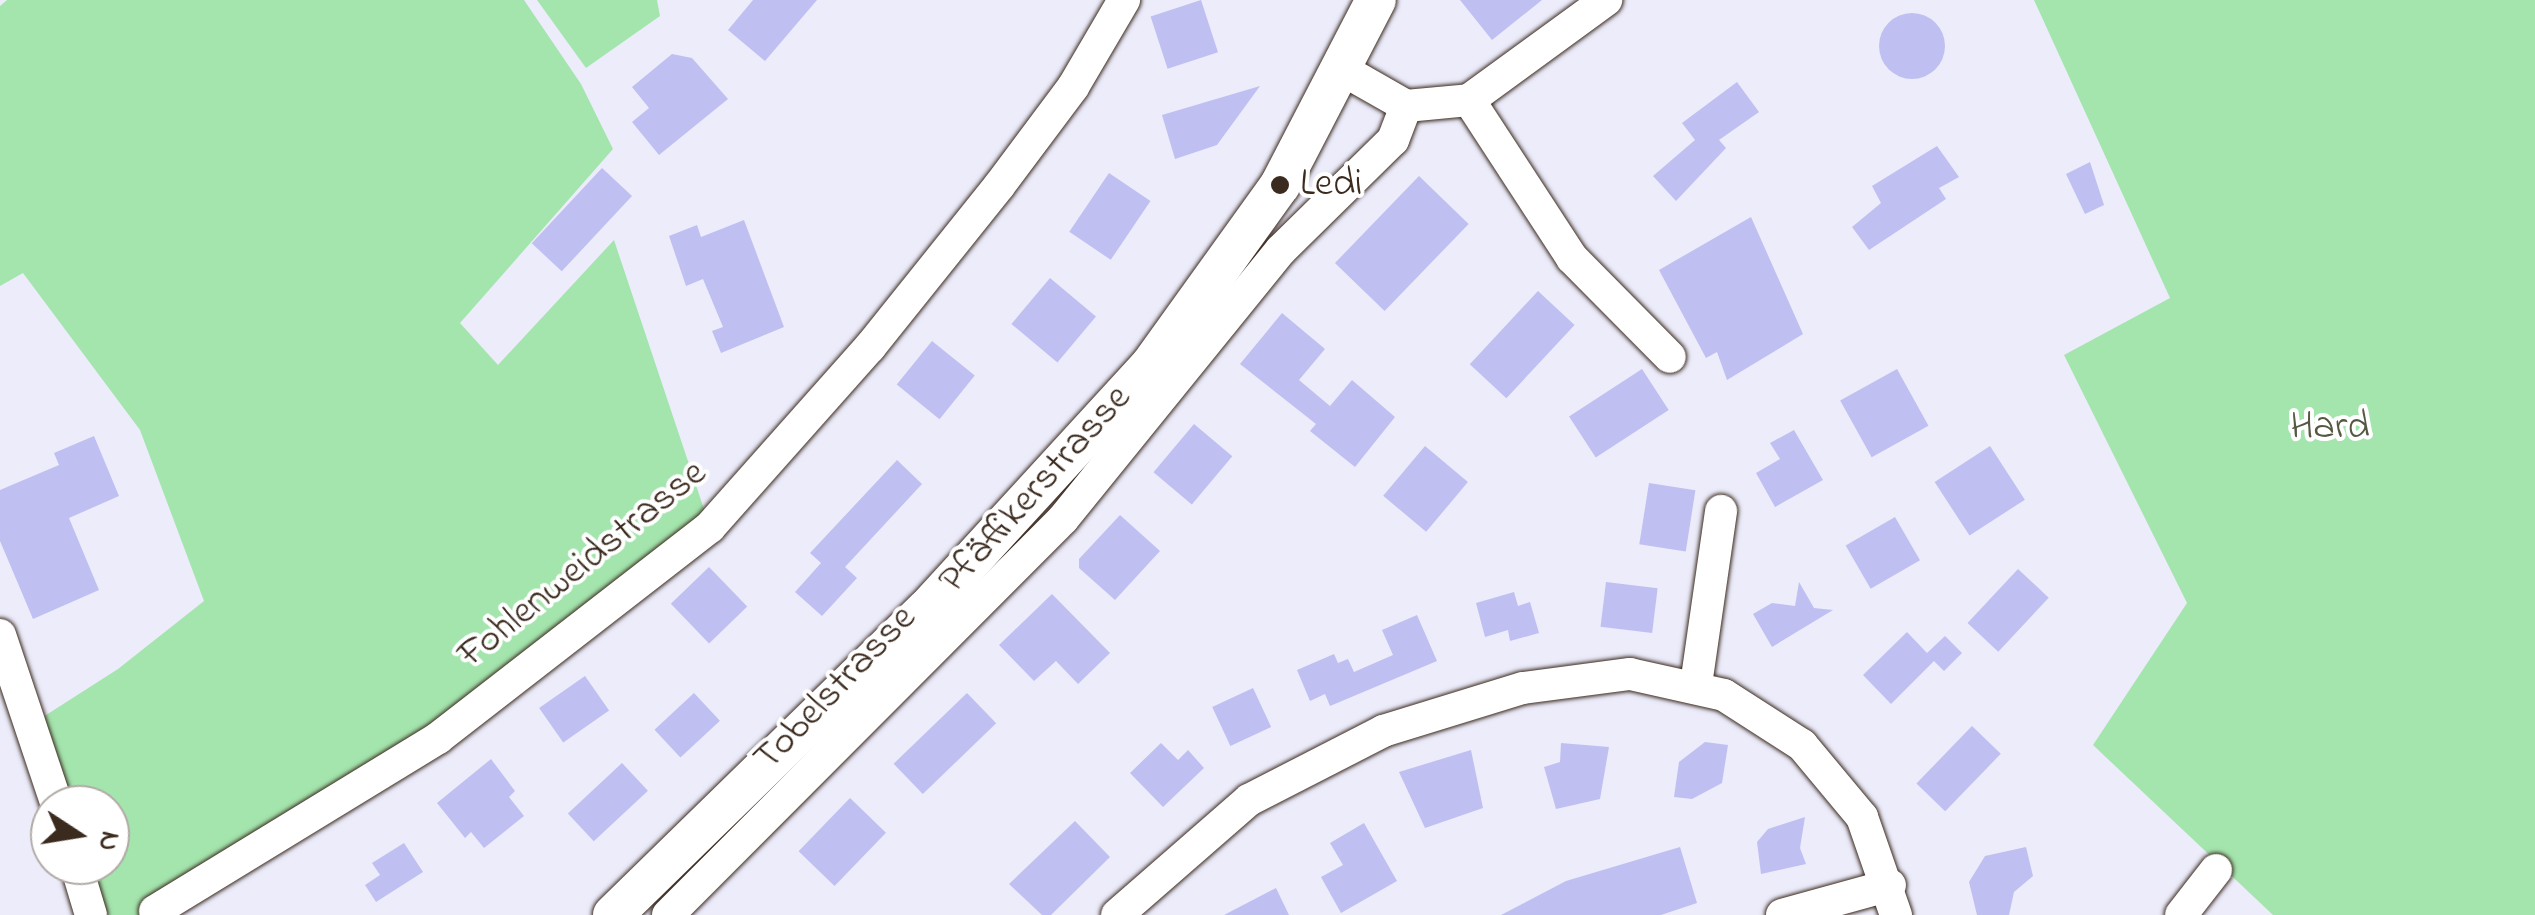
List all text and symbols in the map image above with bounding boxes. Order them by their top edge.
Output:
place label: Ledi [1300,161,1362,209]
marker: Ledi [1269,174,1291,196]
street label: Pfäffikerstrasse [930,376,1142,604]
park label: Hard [2290,404,2370,452]
street label: Fohlenweidstrasse [449,450,717,680]
street label: Tobelstrasse [745,596,927,782]
north arrow [30,785,130,885]
text: N [86,827,130,854]

